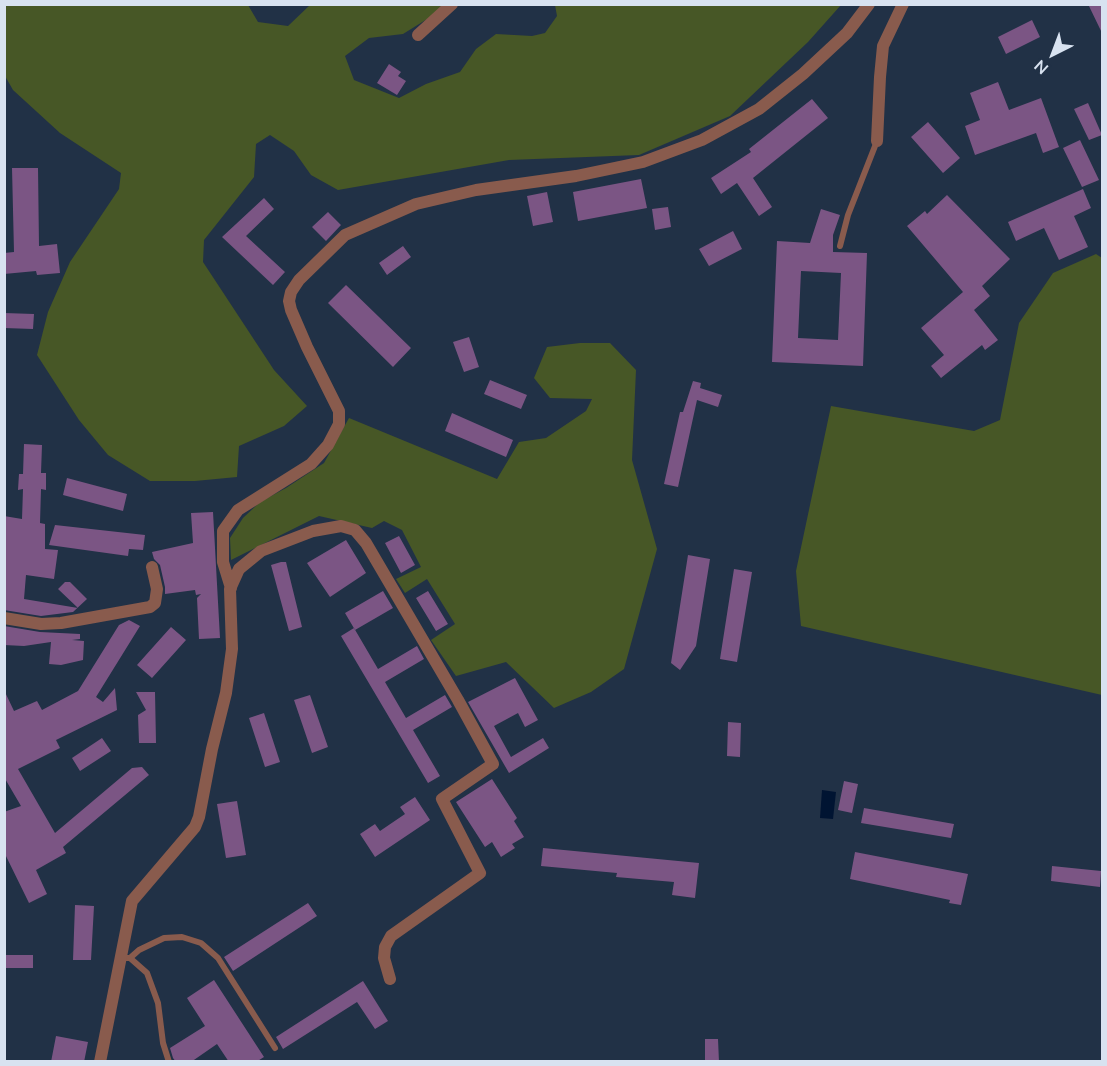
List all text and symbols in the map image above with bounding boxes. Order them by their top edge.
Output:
north arrow [1023,24,1083,84]
text: N [1030,56,1052,79]

